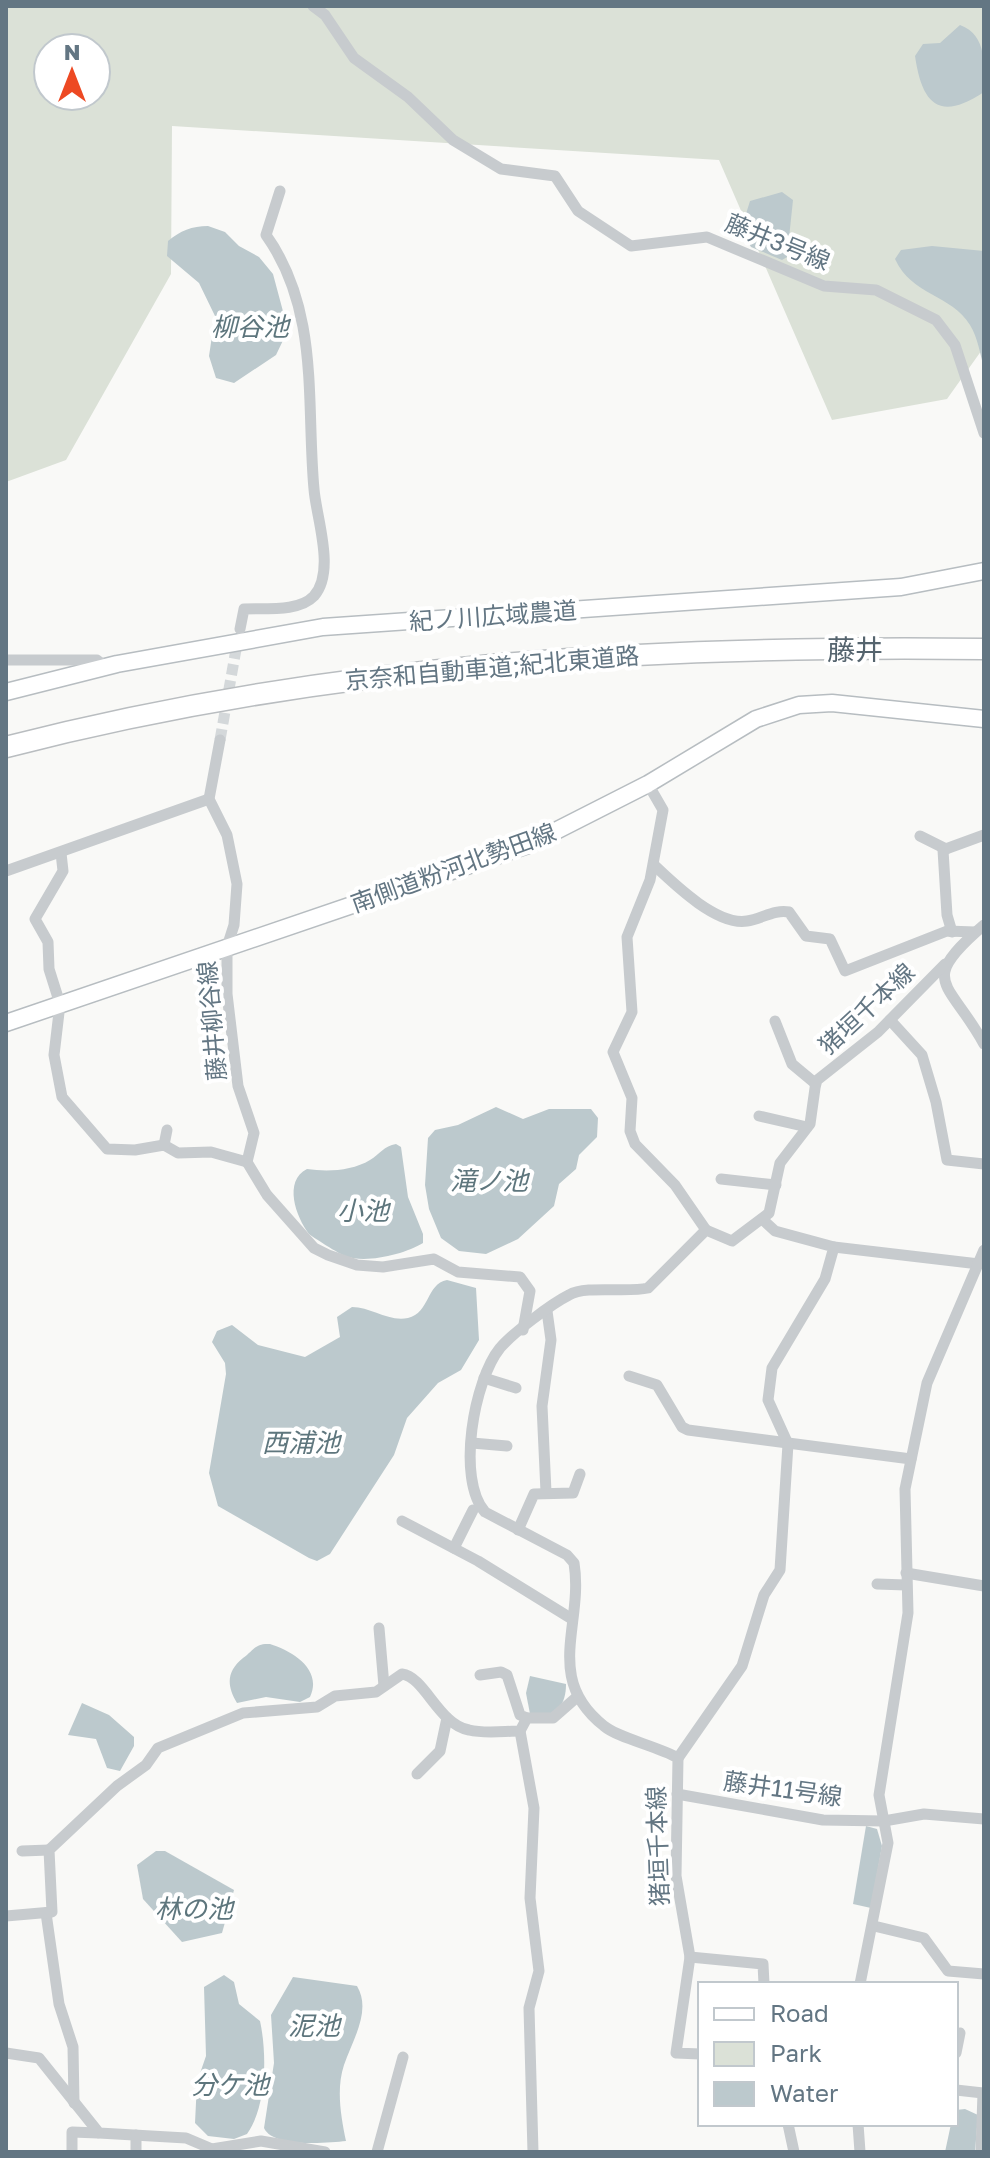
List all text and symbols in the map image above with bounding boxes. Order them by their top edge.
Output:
north arrow [32,32,112,112]
text: N [64,38,80,65]
street label: 藤井3号線 [722,207,834,275]
water label: 柳谷池 [211,311,292,342]
street label: 紀ノ川広域農道 [408,595,578,635]
district label: 藤井 [827,633,883,666]
street label: 京奈和自動車道;紀北東道路 [344,640,640,694]
street label: 南側道粉河北勢田線 [347,816,559,918]
street label: 猪垣千本線 [812,956,920,1060]
street label: 藤井柳谷線 [191,960,231,1082]
water label: 滝ノ池 [450,1165,531,1196]
water label: 小池 [337,1195,392,1226]
water label: 西浦池 [262,1427,343,1458]
street label: 藤井11号線 [722,1765,844,1811]
street label: 猪垣千本線 [640,1786,674,1906]
water label: 林の池 [155,1893,236,1924]
legend [698,1982,958,2126]
text: Road [770,1998,829,2027]
water label: 泥池 [288,2010,343,2041]
text: Park [770,2038,822,2067]
water label: 分ケ池 [191,2069,272,2100]
text: Water [770,2078,838,2107]

